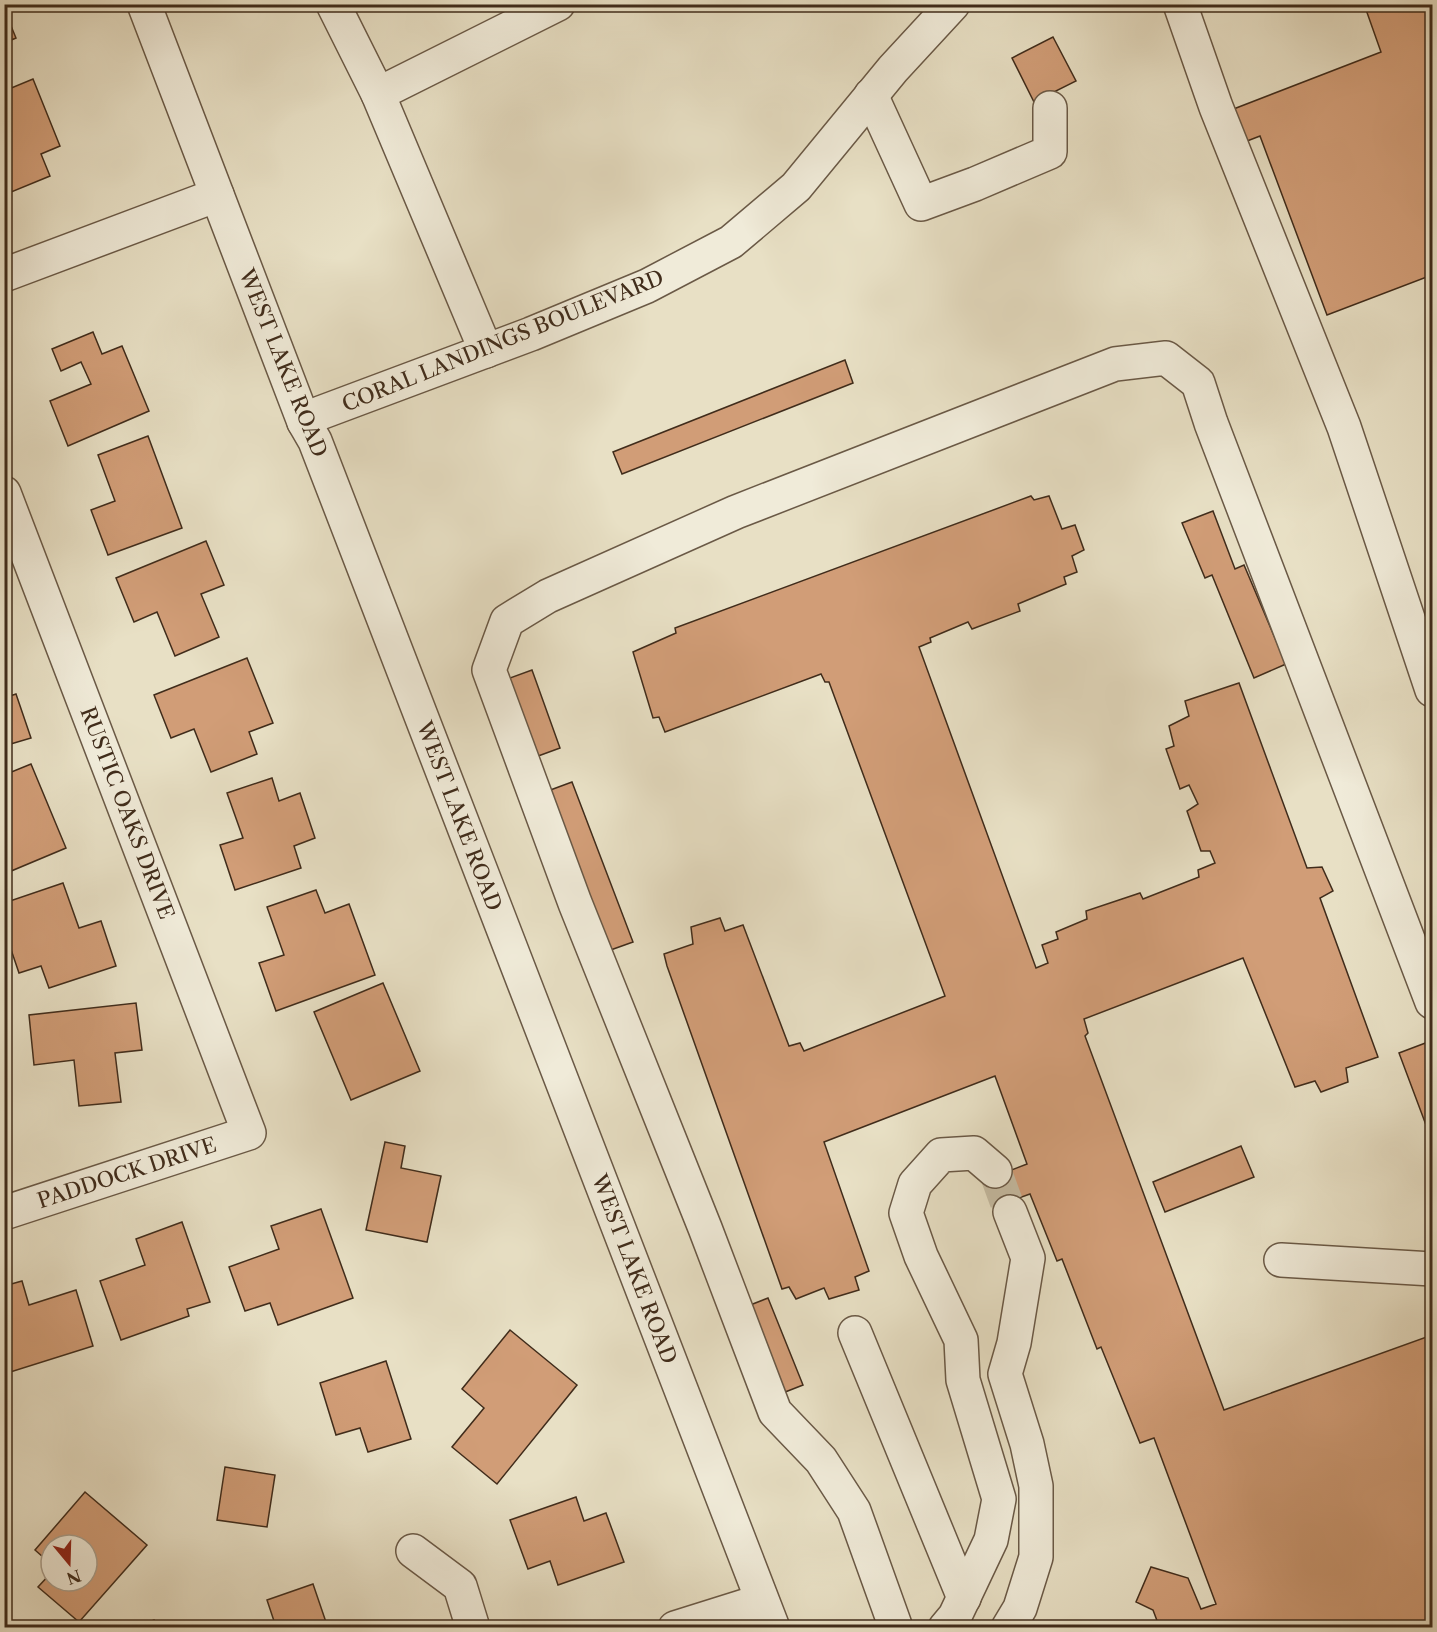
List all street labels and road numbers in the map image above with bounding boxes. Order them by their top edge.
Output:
street label: WEST LAKE ROAD [234,264,333,461]
street label: CORAL LANDINGS BOULEVARD [338,264,667,417]
street label: RUSTIC OAKS DRIVE [75,703,180,923]
street label: WEST LAKE ROAD [411,717,507,914]
street label: PADDOCK DRIVE [34,1132,220,1213]
street label: WEST LAKE ROAD [586,1170,682,1367]

